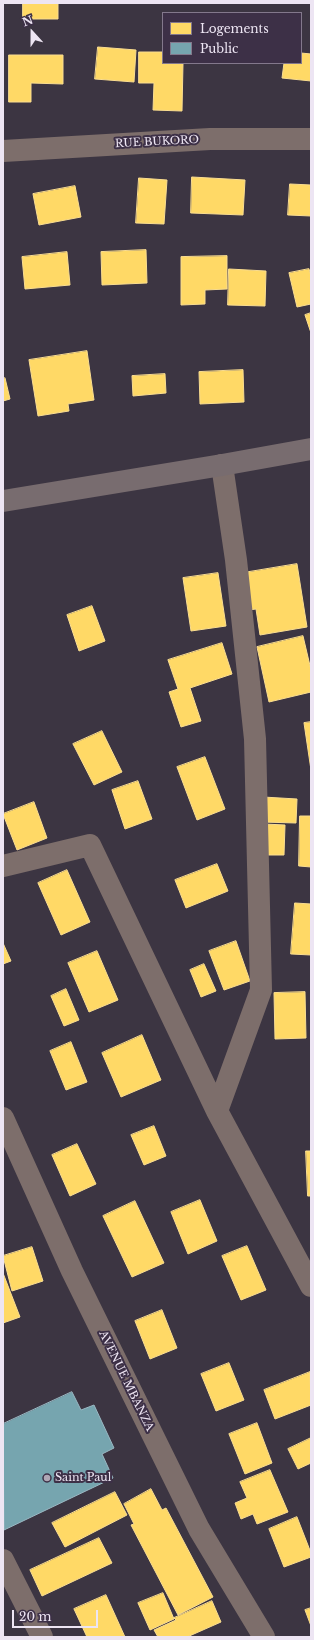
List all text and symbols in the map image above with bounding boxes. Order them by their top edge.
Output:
north arrow [12,12,52,52]
text: N [20,12,35,29]
legend [162,12,302,64]
text: Logements [200,21,269,36]
text: Public [200,41,239,56]
street label: RUE BUKORO [115,133,199,151]
street label: AVENUE MBANZA [96,1328,156,1434]
place label: Saint Paul [55,1471,111,1485]
marker: Saint Paul [42,1473,52,1483]
scale bar [14,1602,100,1628]
text: 20 m [19,1609,51,1624]

